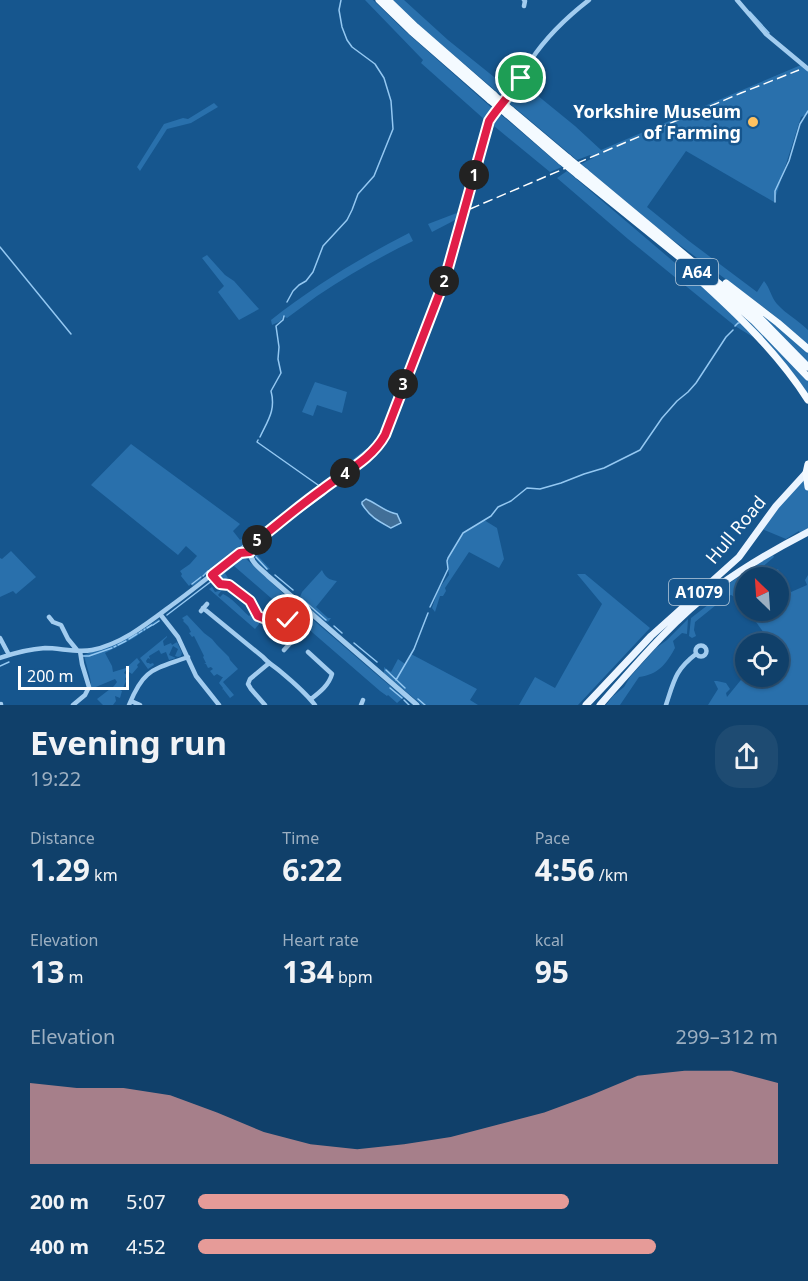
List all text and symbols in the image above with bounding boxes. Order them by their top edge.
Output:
pin [495,52,546,103]
icon: arrive [504,61,537,94]
place label: Yorkshire Museum of Farming [573,99,741,144]
marker: Yorkshire Museum of Farming [746,115,760,129]
pin: 1 [459,160,489,190]
text: 1 [469,164,479,186]
road number: A64 [676,259,718,285]
pin: 2 [429,266,459,296]
text: 2 [439,270,449,292]
pin: 3 [388,369,418,399]
text: 3 [398,373,408,395]
pin: 4 [330,458,360,488]
text: 4 [340,462,350,484]
street label: Hull Road [700,490,771,568]
pin: 5 [242,525,272,555]
text: 5 [252,529,262,551]
north arrow [735,567,789,621]
map controls [735,567,789,687]
road number: A1079 [669,579,729,605]
pin [262,594,313,645]
icon: check [271,603,304,636]
button: locate [735,633,789,687]
scale bar [18,663,129,690]
text: 200 m [27,665,74,687]
text: Evening run [30,720,227,765]
button: share [715,725,778,788]
text: 19:22 [30,765,81,792]
text: Distance [30,827,95,849]
text: Time [282,827,319,849]
text: Pace [535,827,570,849]
text: 1.29 [30,849,90,890]
text: 6:22 [282,849,342,890]
text: 4:56 [535,849,595,890]
text: km [90,864,118,886]
text: /km [595,864,628,886]
text: Elevation [30,929,98,951]
text: Heart rate [282,929,359,951]
text: kcal [535,929,564,951]
text: 13 [30,951,64,992]
text: 134 [282,951,334,992]
text: 95 [535,951,569,992]
text: m [64,966,83,988]
text: bpm [334,966,373,988]
text: Elevation [30,1023,115,1050]
text: 299–312 m [675,1023,778,1050]
text: 200 m [30,1188,89,1215]
text: 5:07 [126,1188,166,1215]
text: 400 m [30,1233,89,1260]
text: 4:52 [126,1233,166,1260]

